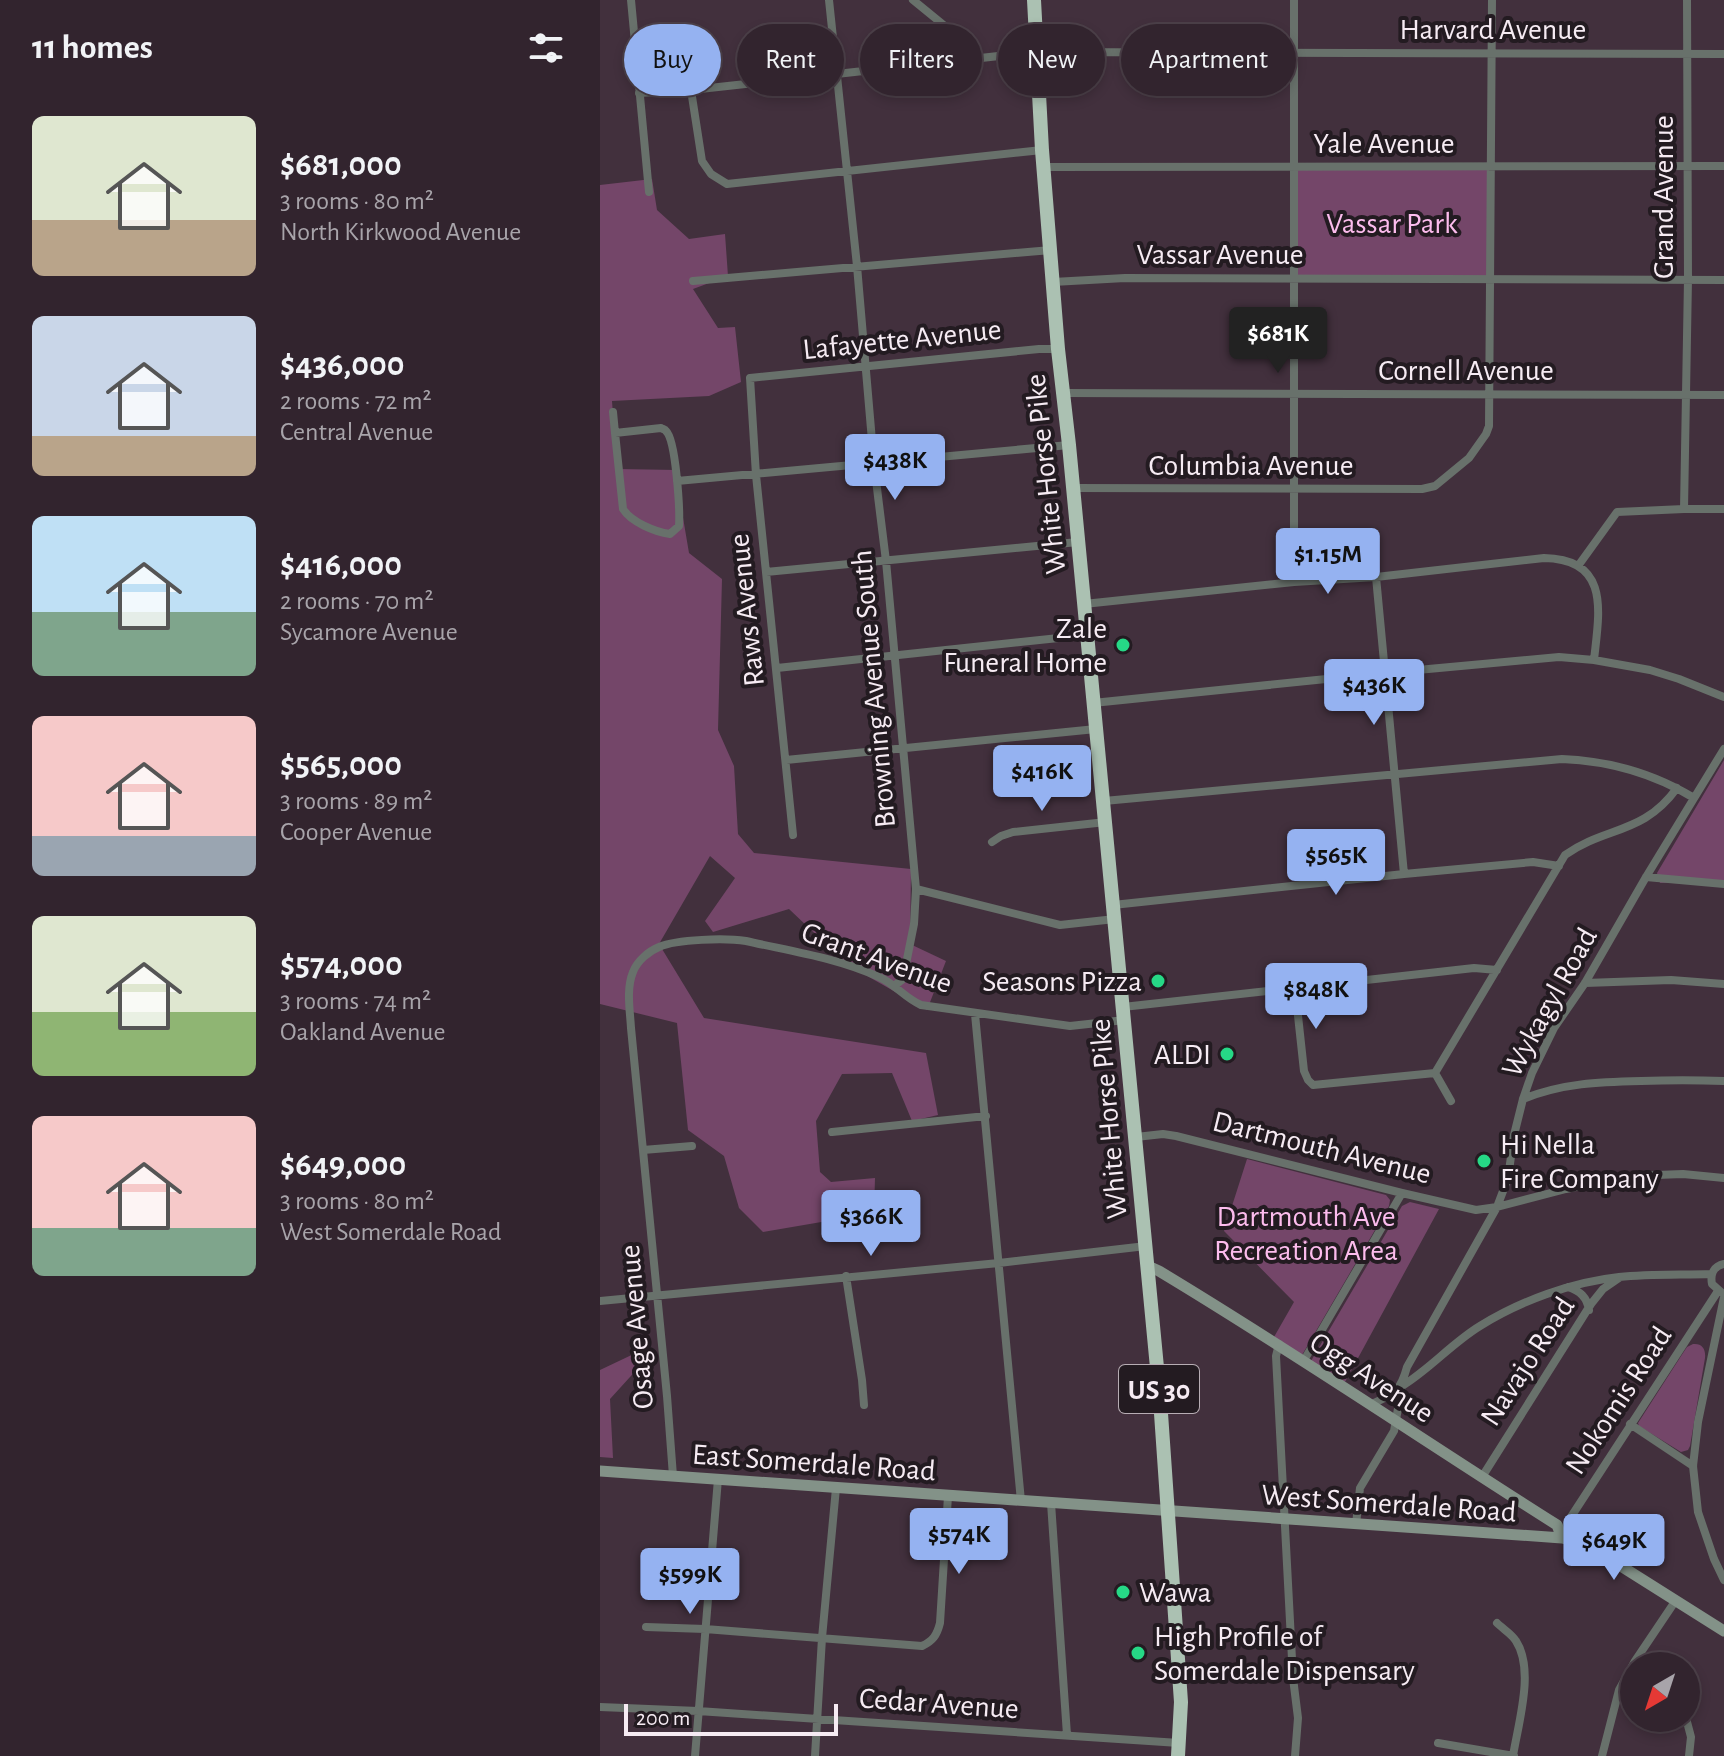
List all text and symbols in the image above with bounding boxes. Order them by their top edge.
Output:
street label: Harvard Avenue [1400,15,1586,45]
chip: Buy [624,24,721,96]
chip: Rent [737,24,844,96]
chip: Filters [860,24,982,96]
chip: New [998,24,1105,96]
chip: Apartment [1121,24,1296,96]
icon: filters [524,26,568,70]
text: 11 homes [32,31,153,65]
street label: Grand Avenue [1649,115,1679,279]
street label: Yale Avenue [1313,129,1455,159]
icon: home [96,148,192,244]
text: $681,000 [280,148,402,182]
text: 3 rooms · 80 m² [280,188,434,214]
park label: Vassar Park [1326,209,1458,239]
text: North Kirkwood Avenue [280,219,521,245]
street label: Vassar Avenue [1136,240,1304,270]
pin: $681K [1222,307,1334,375]
street label: Lafayette Avenue [801,315,1003,365]
text: $681K [1247,320,1309,346]
icon: home [96,348,192,444]
text: $436,000 [280,348,404,382]
street label: Cornell Avenue [1378,356,1554,386]
street label: White Horse Pike [1021,372,1071,575]
text: 2 rooms · 72 m² [280,388,432,414]
text: Central Avenue [280,419,433,445]
pin: $438K [839,434,951,502]
text: $438K [863,447,927,473]
street label: Columbia Avenue [1148,451,1354,481]
pin: $1.15M [1263,528,1393,596]
street label: Raws Avenue [724,532,770,688]
text: $1.15M [1294,541,1362,567]
icon: home [96,548,192,644]
text: $416,000 [280,548,402,582]
street label: Browning Avenue South [847,549,901,829]
text: 2 rooms · 70 m² [280,588,433,614]
place label: Zale Funeral Home [943,614,1107,678]
text: Sycamore Avenue [280,619,458,645]
marker: Zale Funeral Home [1114,636,1132,654]
pin: $436K [1318,659,1430,727]
text: $436K [1342,672,1406,698]
pin: $416K [986,745,1098,813]
icon: home [96,748,192,844]
text: $565,000 [280,748,402,782]
text: $416K [1011,758,1073,784]
text: 3 rooms · 89 m² [280,788,432,814]
text: Cooper Avenue [280,819,432,845]
pin: $565K [1280,829,1392,897]
text: $565K [1305,842,1367,868]
street label: Grant Avenue [797,917,956,999]
street label: Wykagyl Road [1497,923,1603,1082]
icon: home [96,948,192,1044]
text: $574,000 [280,948,403,982]
pin: $848K [1260,963,1372,1031]
place label: Seasons Pizza [982,967,1142,997]
marker: Seasons Pizza [1149,972,1167,990]
text: $848K [1283,976,1349,1002]
text: 3 rooms · 74 m² [280,988,431,1014]
street label: White Horse Pike [1085,1017,1133,1220]
text: Oakland Avenue [280,1019,446,1045]
place label: ALDI [1154,1040,1211,1070]
marker: ALDI [1218,1045,1236,1063]
street label: Dartmouth Avenue [1210,1106,1434,1190]
place label: Hi Nella Fire Company [1500,1130,1659,1194]
icon: home [96,1148,192,1244]
text: $649,000 [280,1148,406,1182]
marker: Hi Nella Fire Company [1475,1152,1493,1170]
text: 3 rooms · 80 m² [280,1188,434,1214]
pin: $366K [815,1190,927,1258]
park label: Dartmouth Ave Recreation Area [1214,1202,1398,1266]
text: $366K [839,1203,903,1229]
text: West Somerdale Road [280,1219,502,1245]
street label: Osage Avenue [615,1243,659,1410]
street label: Navajo Road [1475,1292,1580,1431]
street label: Nokomis Road [1560,1321,1678,1480]
street label: Ogg Avenue [1304,1327,1439,1429]
road number: US 30 [1119,1365,1199,1413]
street label: East Somerdale Road [691,1440,937,1486]
street label: West Somerdale Road [1260,1480,1518,1528]
pin: $574K [903,1508,1015,1576]
pin: $649K [1558,1514,1670,1582]
text: $574K [928,1521,990,1547]
text: $649K [1581,1527,1647,1553]
pin: $599K [634,1548,746,1616]
text: $599K [658,1561,722,1587]
place label: Wawa [1139,1578,1211,1608]
marker: Wawa [1114,1583,1132,1601]
place label: High Profile of Somerdale Dispensary [1154,1622,1415,1686]
marker: High Profile of Somerdale Dispensary [1129,1644,1147,1662]
north arrow [1620,1652,1700,1732]
map controls [1620,1652,1700,1732]
street label: Cedar Avenue [858,1683,1020,1725]
scale bar [624,1700,838,1736]
text: 200 m [636,1707,690,1729]

